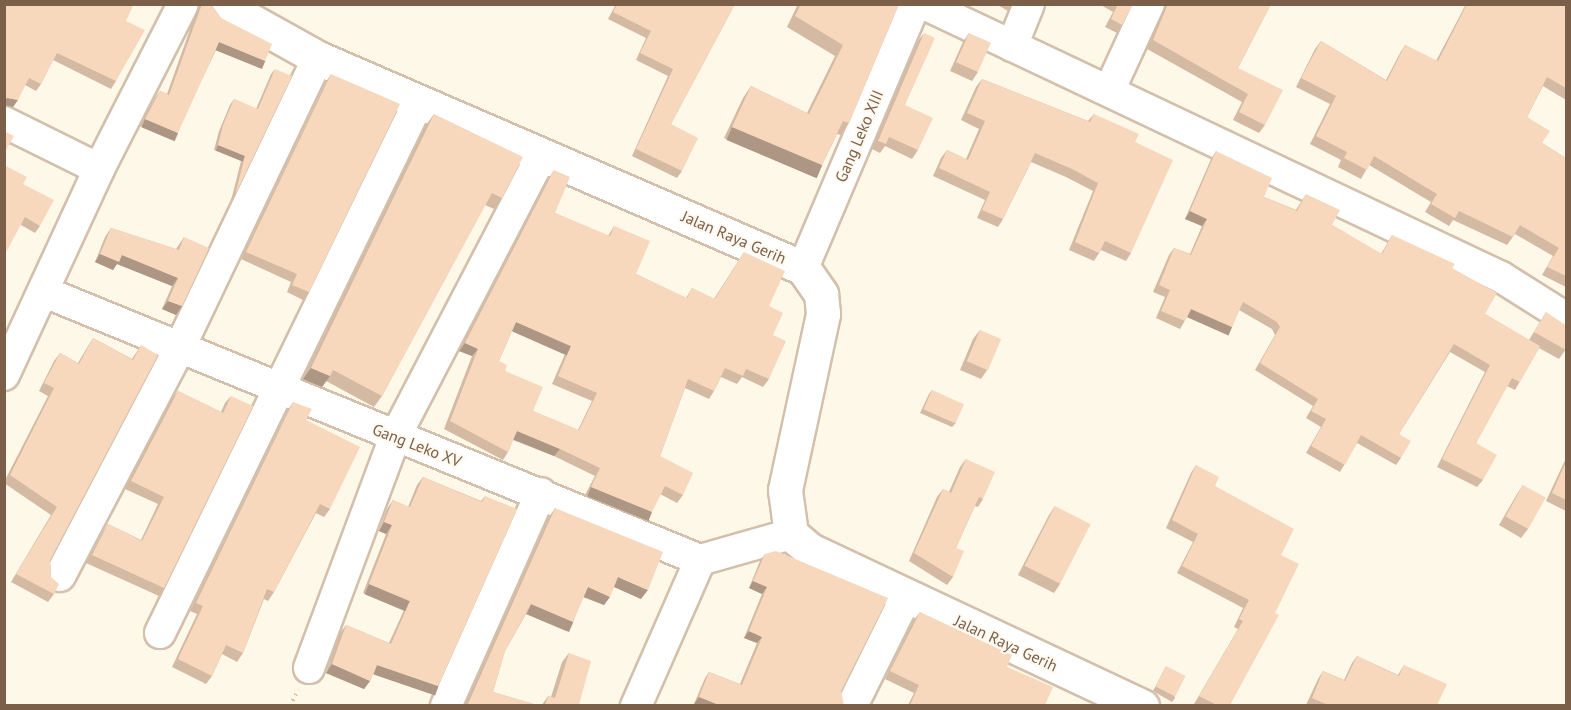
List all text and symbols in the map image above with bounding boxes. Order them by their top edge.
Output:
street label: Gang Leko XIII [831,87,887,185]
street label: Jalan Raya Gerih [679,206,789,268]
street label: Gang Leko XV [370,419,464,471]
street label: Jalan Raya Gerih [951,611,1061,675]

